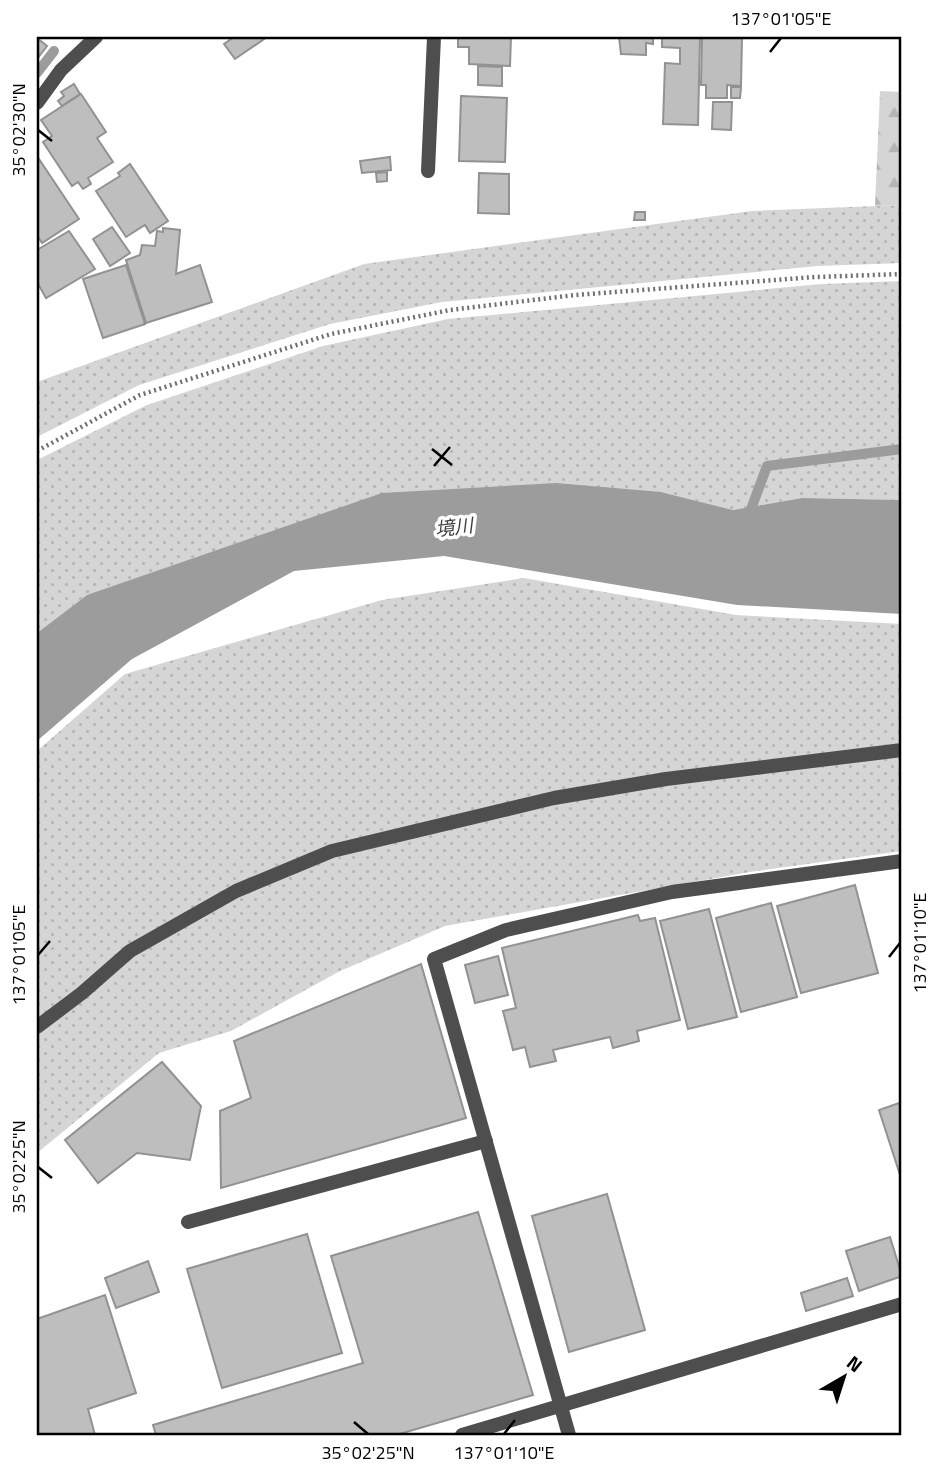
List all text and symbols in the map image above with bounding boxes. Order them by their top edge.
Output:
text: 137°01'05"E [730,5,832,32]
text: 35°02'30"N [5,83,32,177]
water label: 境川 [433,510,477,543]
text: 137°01'10"E [906,892,933,994]
text: 137°01'05"E [5,904,32,1006]
text: 35°02'25"N [5,1120,32,1214]
north arrow [810,1342,880,1412]
text: N [841,1348,869,1379]
text: 35°02'25"N [321,1439,415,1466]
text: 137°01'10"E [453,1439,555,1466]

